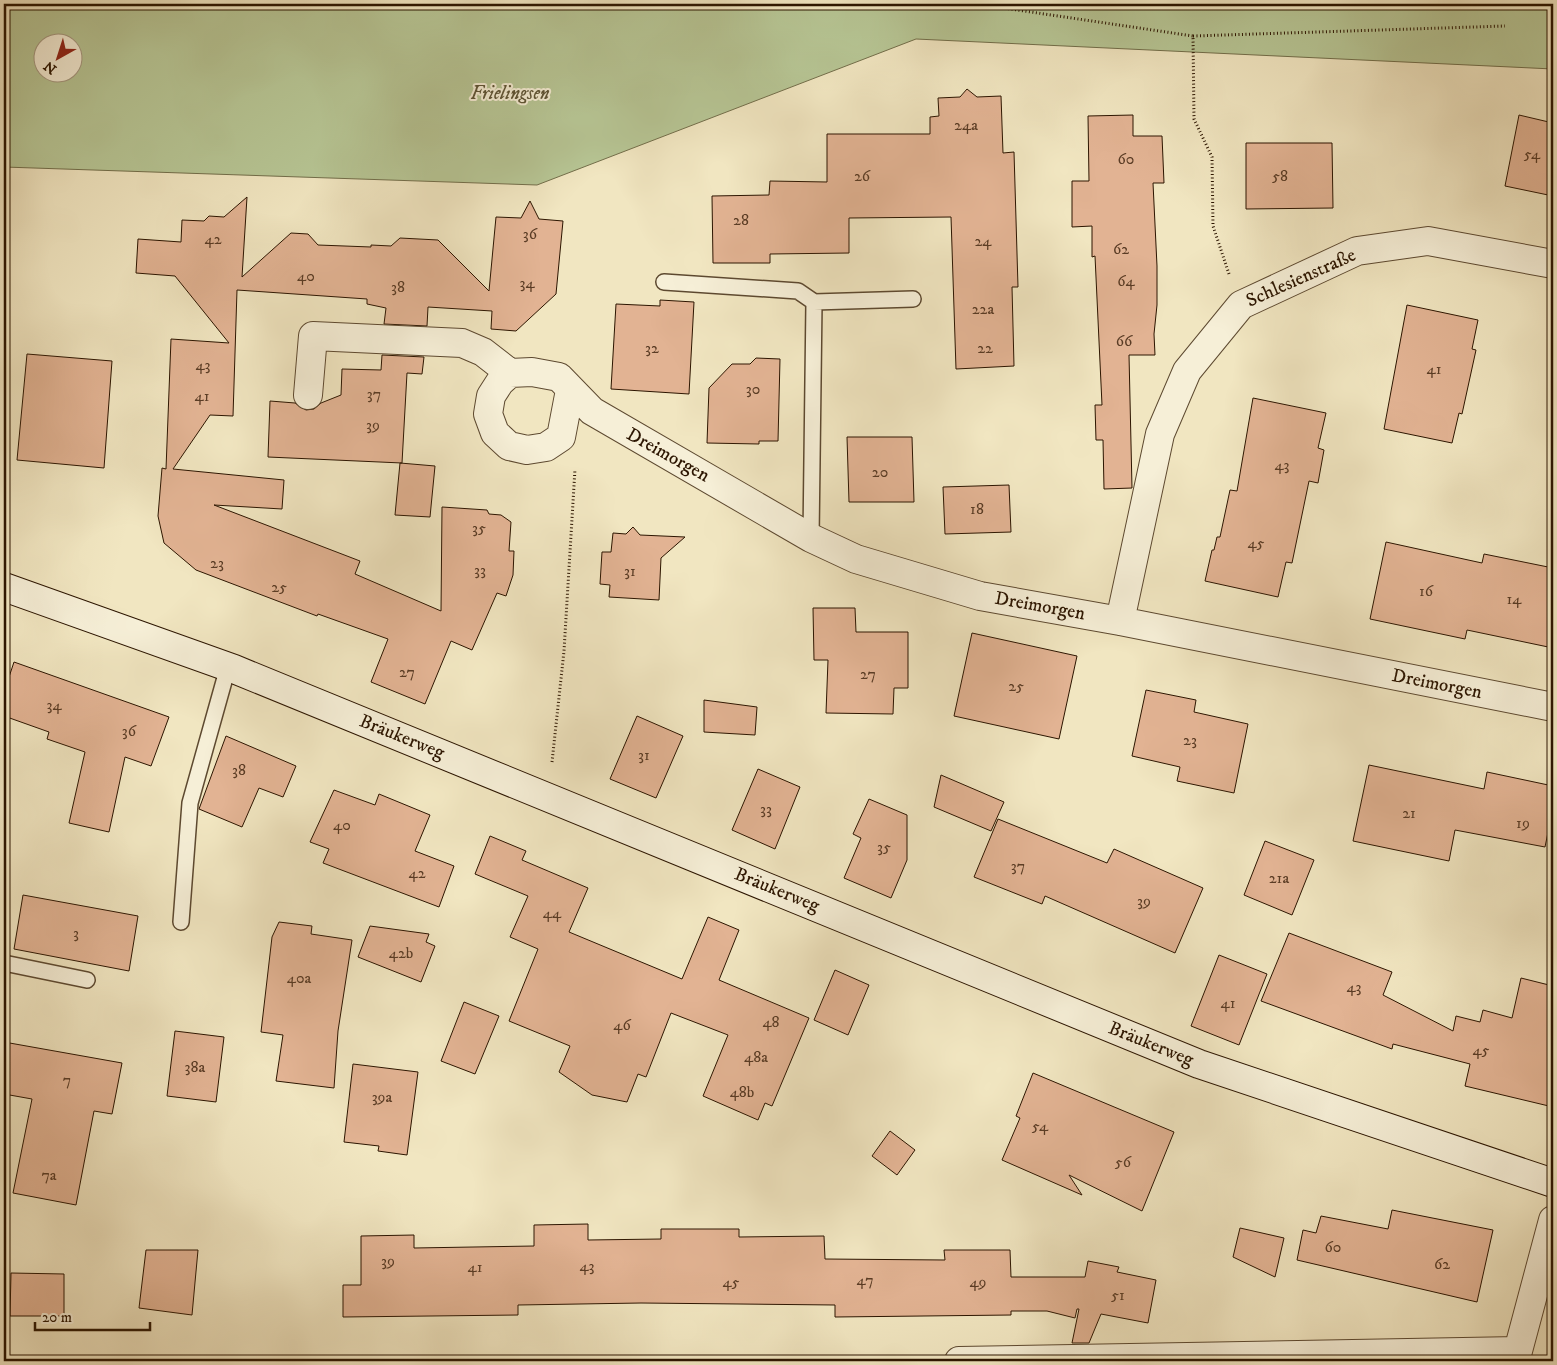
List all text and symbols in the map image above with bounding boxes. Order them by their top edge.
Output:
north arrow [32,32,82,82]
text: N [40,56,61,78]
park label: Frielingsen [470,82,550,105]
house number: 24a [954,115,978,135]
house number: 54 [1524,144,1541,164]
house number: 60 [1118,149,1134,169]
house number: 26 [854,166,871,186]
house number: 58 [1272,166,1288,186]
house number: 28 [733,210,749,230]
house number: 36 [523,224,538,244]
house number: 42 [204,229,222,249]
house number: 24 [974,231,992,251]
house number: 62 [1113,239,1129,259]
street label: Schlesienstraße [1243,244,1360,312]
house number: 40 [297,266,315,286]
house number: 64 [1117,271,1136,291]
house number: 34 [519,273,535,293]
house number: 38 [391,277,405,297]
house number: 22a [972,299,994,319]
house number: 66 [1116,331,1133,351]
house number: 32 [645,338,659,358]
house number: 22 [977,338,993,358]
house number: 43 [195,355,211,375]
house number: 41 [1426,359,1442,379]
house number: 30 [746,379,760,399]
house number: 37 [367,384,381,404]
house number: 41 [194,386,210,406]
house number: 39 [366,415,380,435]
street label: Dreimorgen [622,423,714,487]
house number: 43 [1274,455,1290,475]
house number: 20 [872,462,888,482]
house number: 18 [970,499,984,519]
house number: 35 [472,518,486,538]
house number: 45 [1247,533,1265,553]
house number: 23 [210,553,224,573]
house number: 33 [474,560,486,580]
house number: 31 [624,561,636,581]
house number: 25 [271,577,287,597]
house number: 16 [1419,581,1434,601]
street label: Dreimorgen [993,587,1087,625]
house number: 14 [1506,589,1522,609]
house number: 27 [399,662,415,682]
house number: 27 [860,664,876,684]
street label: Dreimorgen [1390,664,1484,704]
house number: 25 [1008,676,1024,696]
house number: 34 [46,695,62,715]
street label: Bräukerweg [356,710,449,765]
house number: 36 [122,721,137,741]
house number: 23 [1183,730,1197,750]
house number: 31 [638,745,650,765]
house number: 38 [232,760,246,780]
house number: 33 [760,799,772,819]
house number: 21 [1402,803,1416,823]
house number: 19 [1516,813,1530,833]
house number: 40 [333,815,351,835]
house number: 35 [877,837,891,857]
house number: 37 [1011,856,1025,876]
house number: 42 [408,863,426,883]
street label: Bräukerweg [731,863,824,918]
house number: 21a [1269,868,1289,888]
house number: 39 [1137,891,1151,911]
house number: 44 [543,903,562,923]
house number: 3 [73,923,79,943]
house number: 42b [389,943,413,963]
house number: 40a [287,968,312,988]
house number: 43 [1346,977,1362,997]
house number: 41 [1220,993,1236,1013]
house number: 48 [762,1012,780,1032]
house number: 46 [613,1015,631,1035]
street label: Bräukerweg [1105,1017,1198,1072]
house number: 45 [1472,1040,1490,1060]
house number: 48a [744,1047,768,1067]
house number: 38a [185,1057,206,1077]
house number: 7 [63,1070,71,1090]
house number: 48b [730,1082,754,1102]
house number: 39a [372,1087,393,1107]
house number: 54 [1032,1116,1049,1136]
house number: 56 [1115,1152,1132,1172]
house number: 7a [41,1165,57,1185]
house number: 60 [1325,1237,1341,1257]
house number: 39 [381,1251,395,1271]
house number: 62 [1434,1254,1450,1274]
house number: 43 [579,1256,595,1276]
house number: 41 [467,1257,483,1277]
house number: 47 [856,1270,874,1290]
house number: 45 [722,1272,740,1292]
house number: 49 [969,1272,987,1292]
house number: 51 [1111,1285,1125,1305]
scale bar [35,1300,150,1332]
text: 20 m [42,1308,72,1327]

